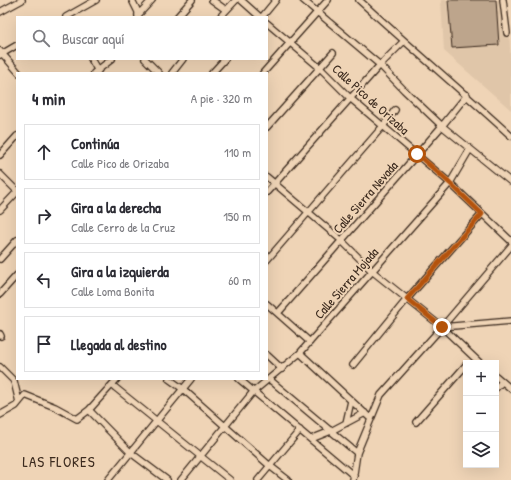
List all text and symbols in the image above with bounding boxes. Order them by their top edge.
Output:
search box [16,16,268,60]
icon: search [30,27,52,49]
text: Buscar aquí [62,28,125,49]
street label: Calle Pico de Orizaba [329,60,413,138]
text: 4 min [32,87,65,110]
text: A pie · 320 m [191,89,252,107]
text: Continúa [71,133,119,154]
icon: ahead [33,141,55,163]
text: 110 m [224,143,251,161]
route start [408,145,426,163]
text: Calle Pico de Orizaba [71,154,169,172]
street label: Calle Sierra Nevada [328,157,402,237]
text: Gira a la derecha [71,197,161,218]
icon: right [33,205,55,227]
text: 150 m [223,207,251,225]
text: Calle Cerro de la Cruz [71,218,175,236]
street label: Calle Sierra Mojada [310,243,382,323]
text: Gira a la izquierda [71,261,169,282]
icon: left [33,269,55,291]
text: 60 m [228,271,251,289]
text: Calle Loma Bonita [71,282,154,300]
route end [433,318,451,336]
icon: arrive [33,333,55,355]
text: Llegada al destino [71,334,167,355]
map controls [463,360,499,468]
button: + [463,360,499,396]
button: − [463,396,499,432]
button: layers [463,432,499,468]
district label: LAS FLORES [22,451,96,472]

